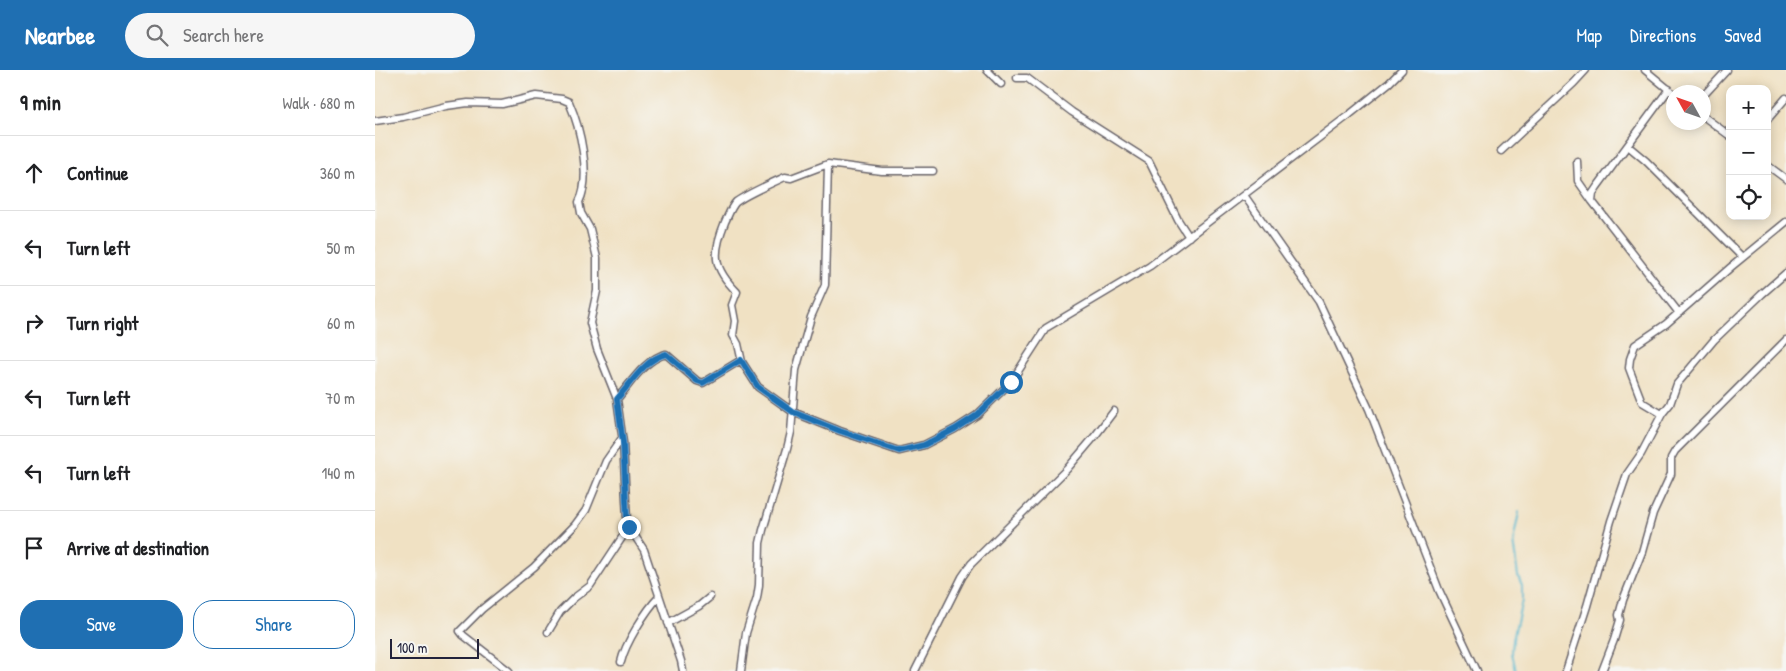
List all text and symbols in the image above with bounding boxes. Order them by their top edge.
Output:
search box [125,13,475,58]
text: Nearbee [25,19,95,51]
icon: search [143,21,171,49]
text: Search here [183,22,264,48]
text: Map [1577,23,1602,48]
text: Directions [1630,23,1696,48]
text: Saved [1724,23,1761,48]
north arrow [1666,85,1711,130]
map controls [1726,85,1771,220]
button: + [1726,85,1771,130]
text: 9 min [20,88,61,117]
text: Walk · 680 m [282,92,355,114]
button: − [1726,130,1771,175]
icon: ahead [20,159,48,187]
text: Continue [67,160,128,186]
text: 360 m [320,162,355,184]
button: locate [1726,175,1771,220]
icon: left [20,234,48,262]
text: Turn left [67,235,130,261]
text: 50 m [327,237,355,259]
icon: right [20,309,48,337]
text: Turn right [67,310,138,336]
text: 60 m [327,312,355,334]
route start [1000,371,1023,394]
icon: left [20,384,48,412]
text: Turn left [67,385,130,411]
text: 70 m [325,387,355,409]
icon: left [20,459,48,487]
text: Turn left [67,460,130,486]
text: 140 m [321,462,355,484]
route end [618,516,641,539]
icon: arrive [20,534,48,562]
text: Arrive at destination [67,535,209,561]
button: Save [20,600,183,649]
button: Share [193,600,355,649]
scale bar [390,636,479,659]
text: 100 m [397,638,427,657]

